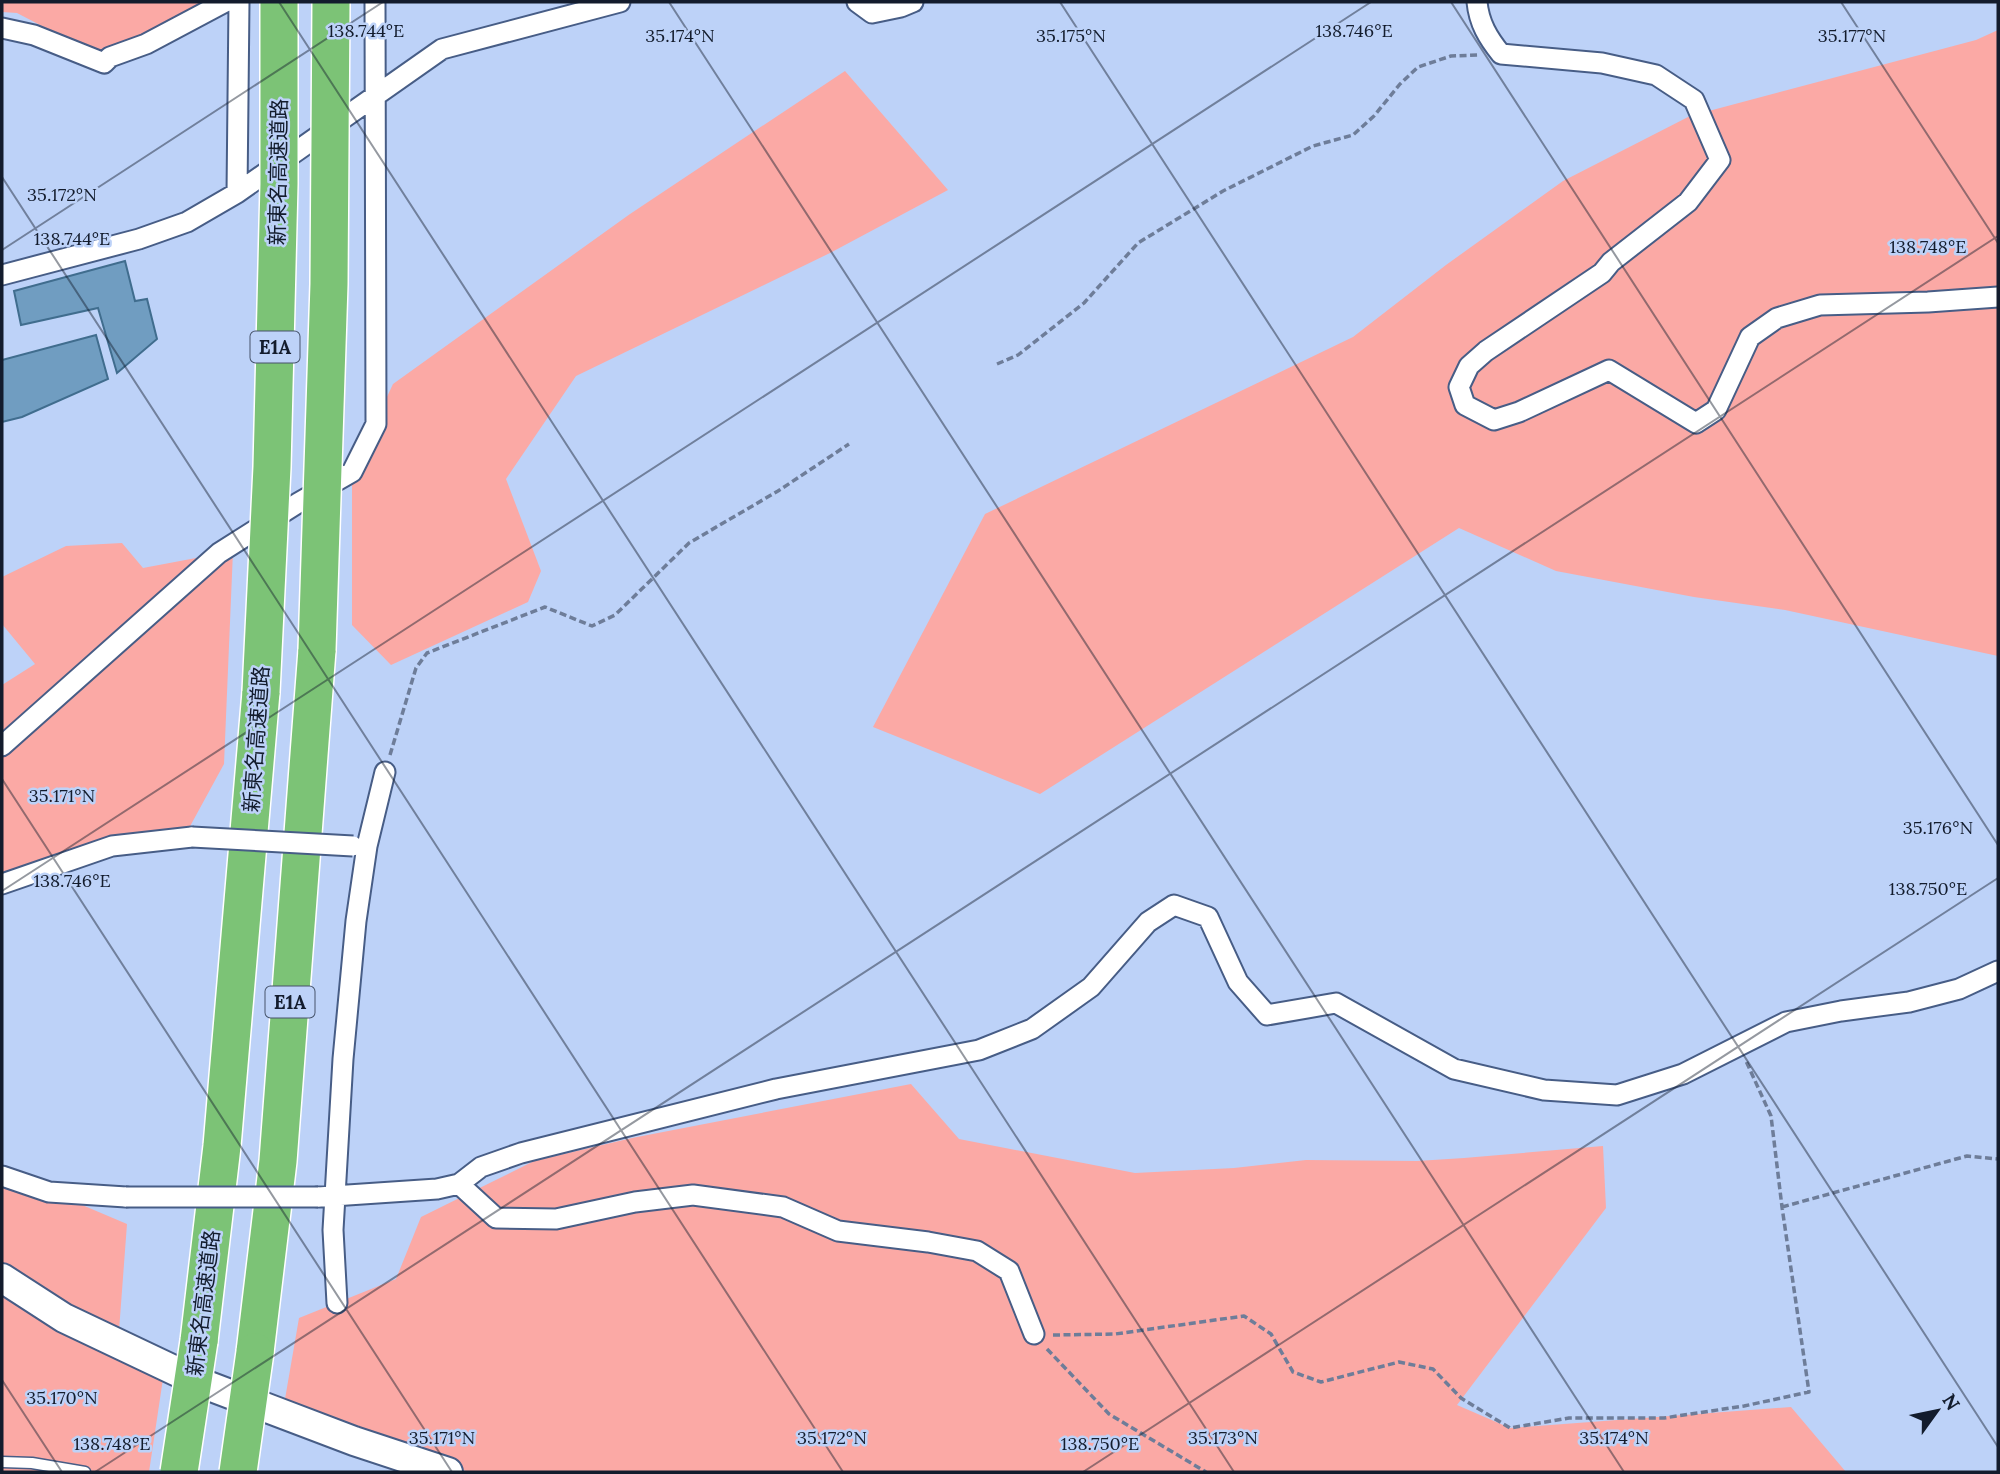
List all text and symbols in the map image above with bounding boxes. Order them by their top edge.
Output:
text: 138.744°E [328,19,404,42]
text: 138.746°E [1315,19,1393,42]
text: 35.174°N [645,24,715,47]
text: 35.175°N [1036,24,1106,47]
text: 35.177°N [1818,24,1886,47]
street label: 新東名高速道路 [263,98,293,246]
text: 35.172°N [27,183,97,206]
text: 138.744°E [34,227,110,250]
text: 138.748°E [1890,235,1966,258]
road number: E1A [250,332,300,362]
street label: 新東名高速道路 [237,665,275,813]
text: 35.171°N [29,784,95,807]
text: 35.176°N [1903,816,1973,839]
text: 138.746°E [33,869,111,892]
text: 138.750°E [1889,877,1967,900]
road number: E1A [266,986,314,1018]
street label: 新東名高速道路 [181,1228,225,1378]
north arrow [1902,1376,1972,1446]
text: 35.170°N [26,1386,98,1409]
text: N [1937,1389,1965,1415]
text: 35.171°N [409,1426,475,1449]
text: 35.172°N [797,1426,867,1449]
text: 35.173°N [1188,1426,1258,1449]
text: 35.174°N [1579,1426,1649,1449]
text: 138.748°E [74,1432,150,1455]
text: 138.750°E [1061,1432,1139,1455]

